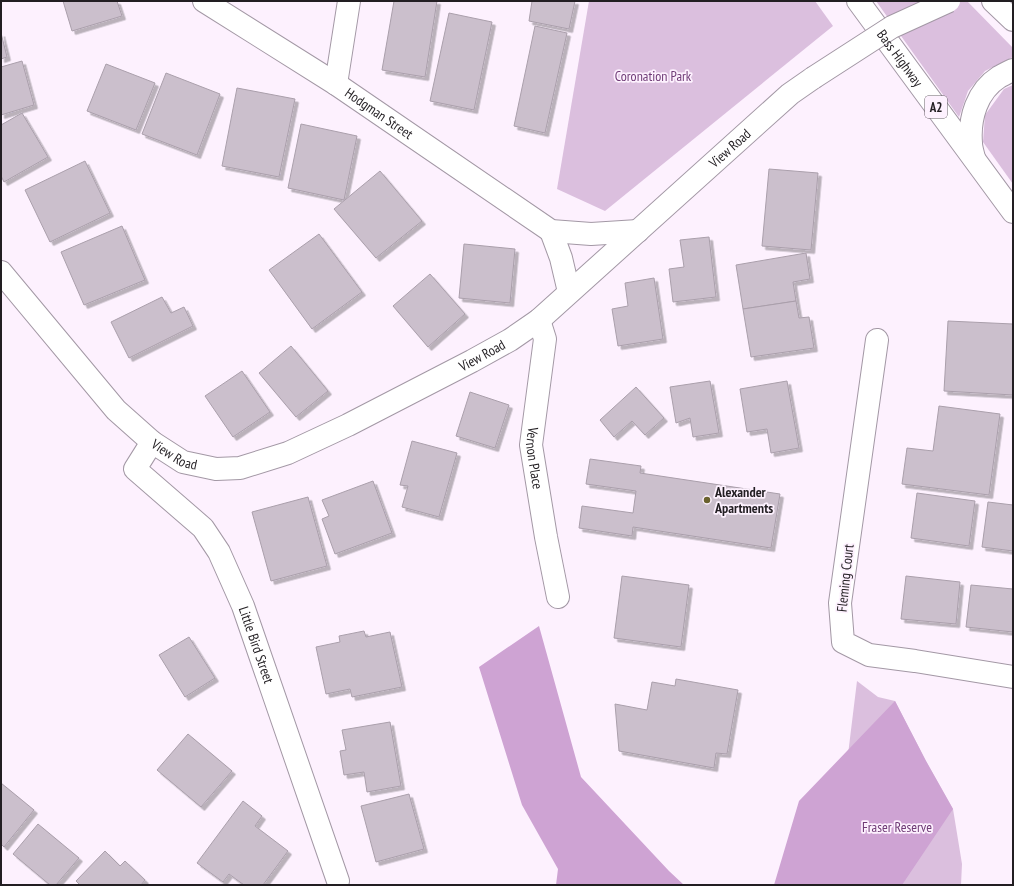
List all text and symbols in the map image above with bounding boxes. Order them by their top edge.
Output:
street label: Bass Highway [873,26,927,91]
park label: Coronation Park [615,67,692,85]
street label: Hodgman Street [341,84,417,143]
road number: A2 [925,96,947,118]
street label: View Road [705,125,755,172]
street label: View Road [455,335,508,376]
street label: Vernon Place [522,425,547,490]
street label: View Road [147,435,199,474]
place label: Alexander Apartments [714,483,773,517]
marker: Alexander Apartments [702,495,712,505]
street label: Fleming Court [832,543,858,613]
street label: Little Bird Street [235,604,278,686]
park label: Fraser Reserve [862,818,932,836]

